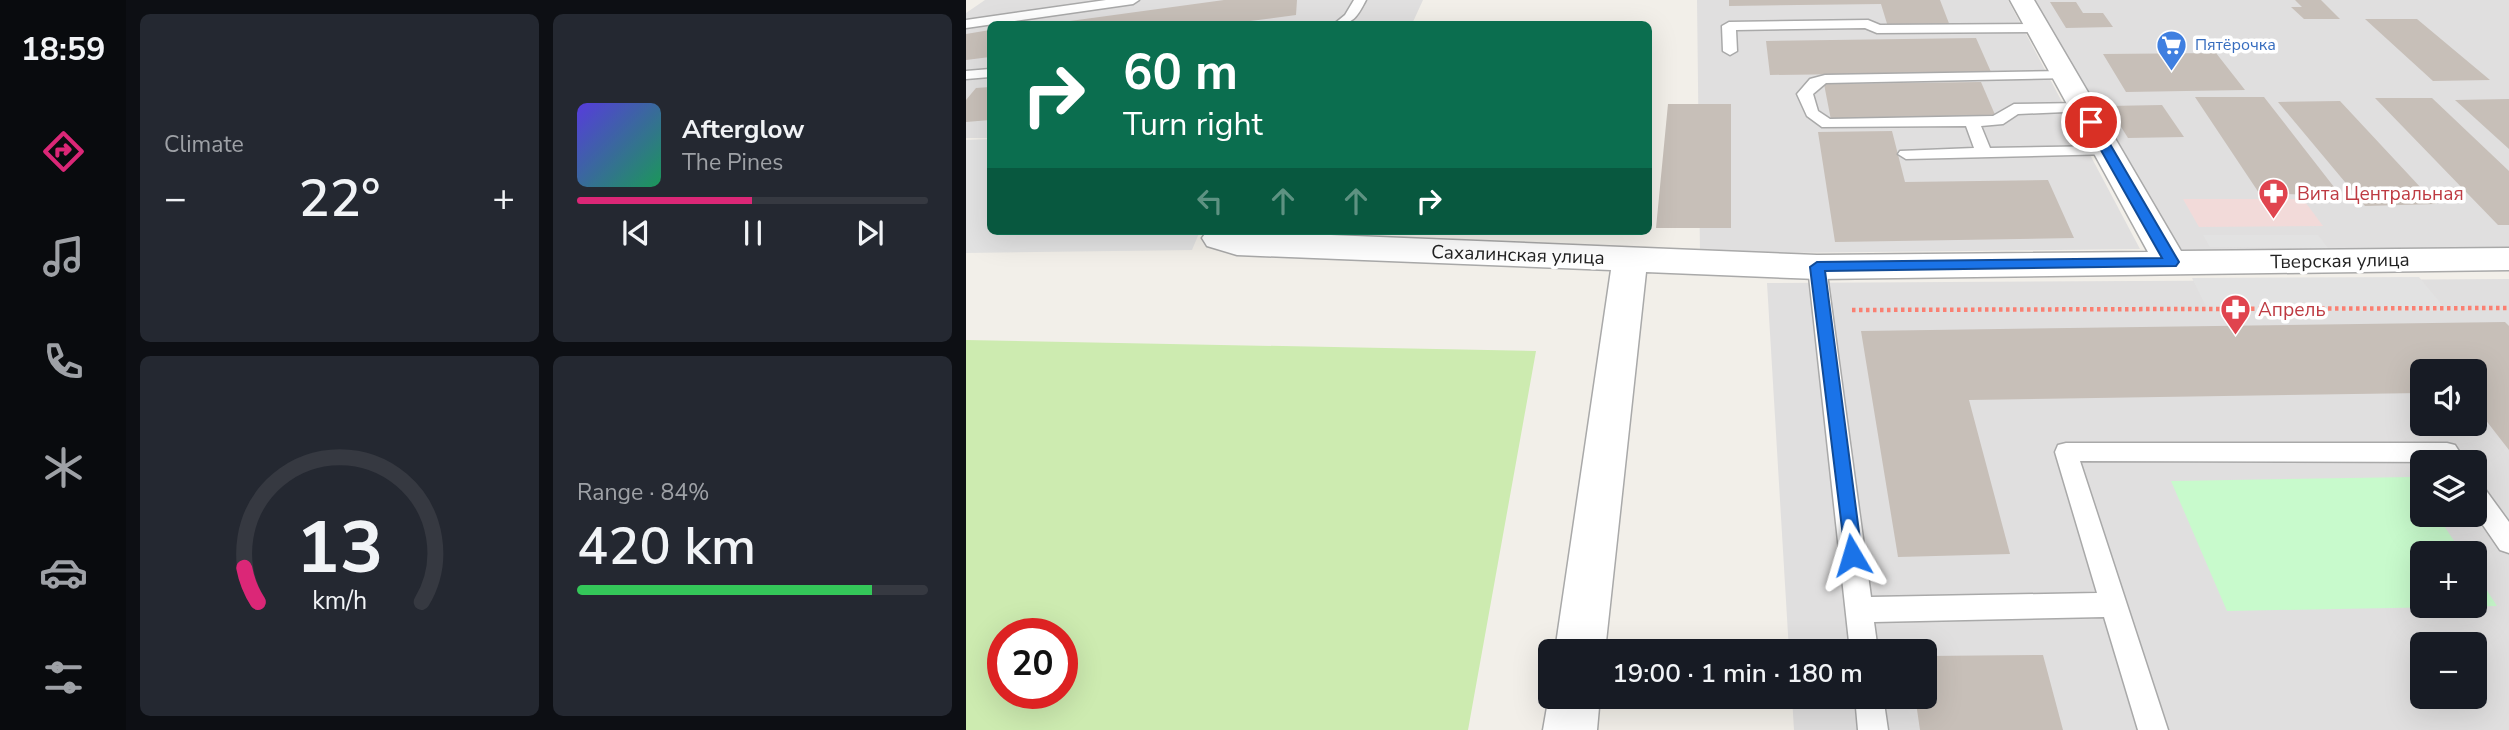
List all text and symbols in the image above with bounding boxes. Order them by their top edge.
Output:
text: 18:59 [21,28,105,71]
supermarket icon: Пятёрочка [2155,28,2189,72]
place label: Пятёрочка [2195,34,2276,56]
text: 60 m [1123,39,1238,106]
icon: right [1008,49,1099,140]
pin [2061,92,2121,152]
text: Turn right [1123,103,1263,146]
icon: arrive [2072,103,2110,141]
text: Afterglow [682,112,805,147]
icon: directions [39,127,88,176]
text: Climate [164,129,244,160]
text: The Pines [682,147,783,178]
text: 22° [299,163,380,234]
text: − [164,173,187,224]
text: + [492,173,515,224]
pharmacy icon: Вита Центральная [2257,177,2291,221]
place label: Вита Центральная [2297,181,2464,207]
icon: left [1191,182,1229,220]
icon: ahead [1264,182,1302,220]
icon: ahead [1337,182,1375,220]
icon: right [1410,182,1448,220]
icon: previous [617,214,655,252]
icon: pause [734,214,772,252]
icon: next [851,214,889,252]
icon: music [39,232,88,281]
street label: Сахалинская улица [1431,239,1605,271]
street label: Тверская улица [2270,247,2410,275]
pharmacy icon: Апрель [2218,293,2252,337]
place label: Апрель [2258,297,2326,323]
icon: phone [39,337,88,386]
map controls [2410,359,2487,709]
button: sound [2410,359,2487,436]
icon: climate [39,443,88,492]
button: layers [2410,450,2487,527]
text: Range · 84% [577,477,709,508]
text: 13 [296,498,383,598]
text: 420 km [577,511,756,582]
position arrow [1815,518,1889,592]
button: + [2410,541,2487,618]
icon: car [39,548,88,597]
text: km/h [312,584,367,618]
speed limit sign: 20 [987,618,1078,709]
button: − [2410,632,2487,709]
icon: filters [39,653,88,702]
text: 19:00 · 1 min · 180 m [1612,656,1863,691]

